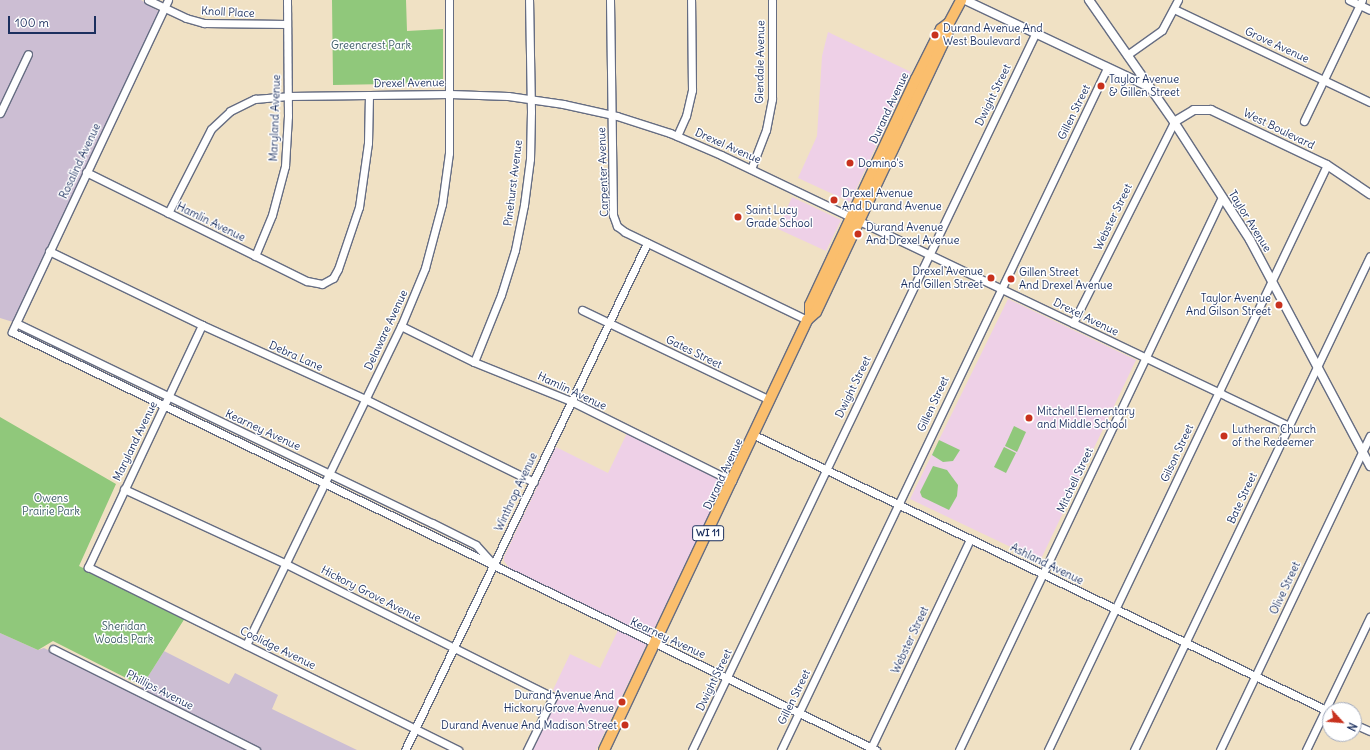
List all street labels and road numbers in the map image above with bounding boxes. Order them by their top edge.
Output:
street label: Knoll Place [201,4,255,20]
street label: Glendale Avenue [753,20,767,104]
street label: Grove Avenue [1243,24,1311,66]
street label: Dwight Street [972,62,1014,128]
street label: Durand Avenue [867,70,911,146]
street label: Maryland Avenue [267,74,283,162]
street label: Drexel Avenue [373,76,445,90]
street label: Gillen Street [1055,82,1093,142]
street label: West Boulevard [1241,106,1317,152]
street label: Rosalind Avenue [57,121,103,201]
street label: Drexel Avenue [693,126,763,166]
street label: Carpenter Avenue [595,127,611,217]
street label: Pinehurst Avenue [501,139,525,227]
street label: Webster Street [1091,181,1135,253]
street label: Taylor Avenue [1226,188,1274,254]
street label: Hamlin Avenue [175,200,247,244]
street label: Delaware Avenue [362,288,410,372]
street label: Drexel Avenue [1051,296,1121,338]
street label: Gates Street [664,333,724,371]
street label: Debra Lane [267,338,325,374]
street label: Dwight Street [832,354,874,420]
street label: Hamlin Avenue [535,369,609,413]
street label: Gillen Street [914,374,952,434]
street label: Maryland Avenue [110,399,160,483]
street label: Kearney Avenue [223,407,303,453]
street label: Gilson Street [1158,422,1196,484]
street label: Durand Avenue [701,436,745,512]
street label: Mitchell Street [1054,446,1096,514]
street label: Winthrop Avenue [492,451,540,533]
street label: Bate Street [1224,470,1260,526]
road number: WI 11 [692,525,724,541]
street label: Ashland Avenue [1008,541,1086,587]
street label: Olive Street [1267,560,1303,616]
street label: Hickory Grove Avenue [319,563,423,625]
street label: Webster Street [889,604,931,676]
street label: Kearney Avenue [628,615,708,661]
street label: Coolidge Avenue [238,624,318,672]
street label: Dwight Street [693,647,735,713]
street label: Phillips Avenue [124,667,196,713]
street label: Gillen Street [775,667,813,727]

